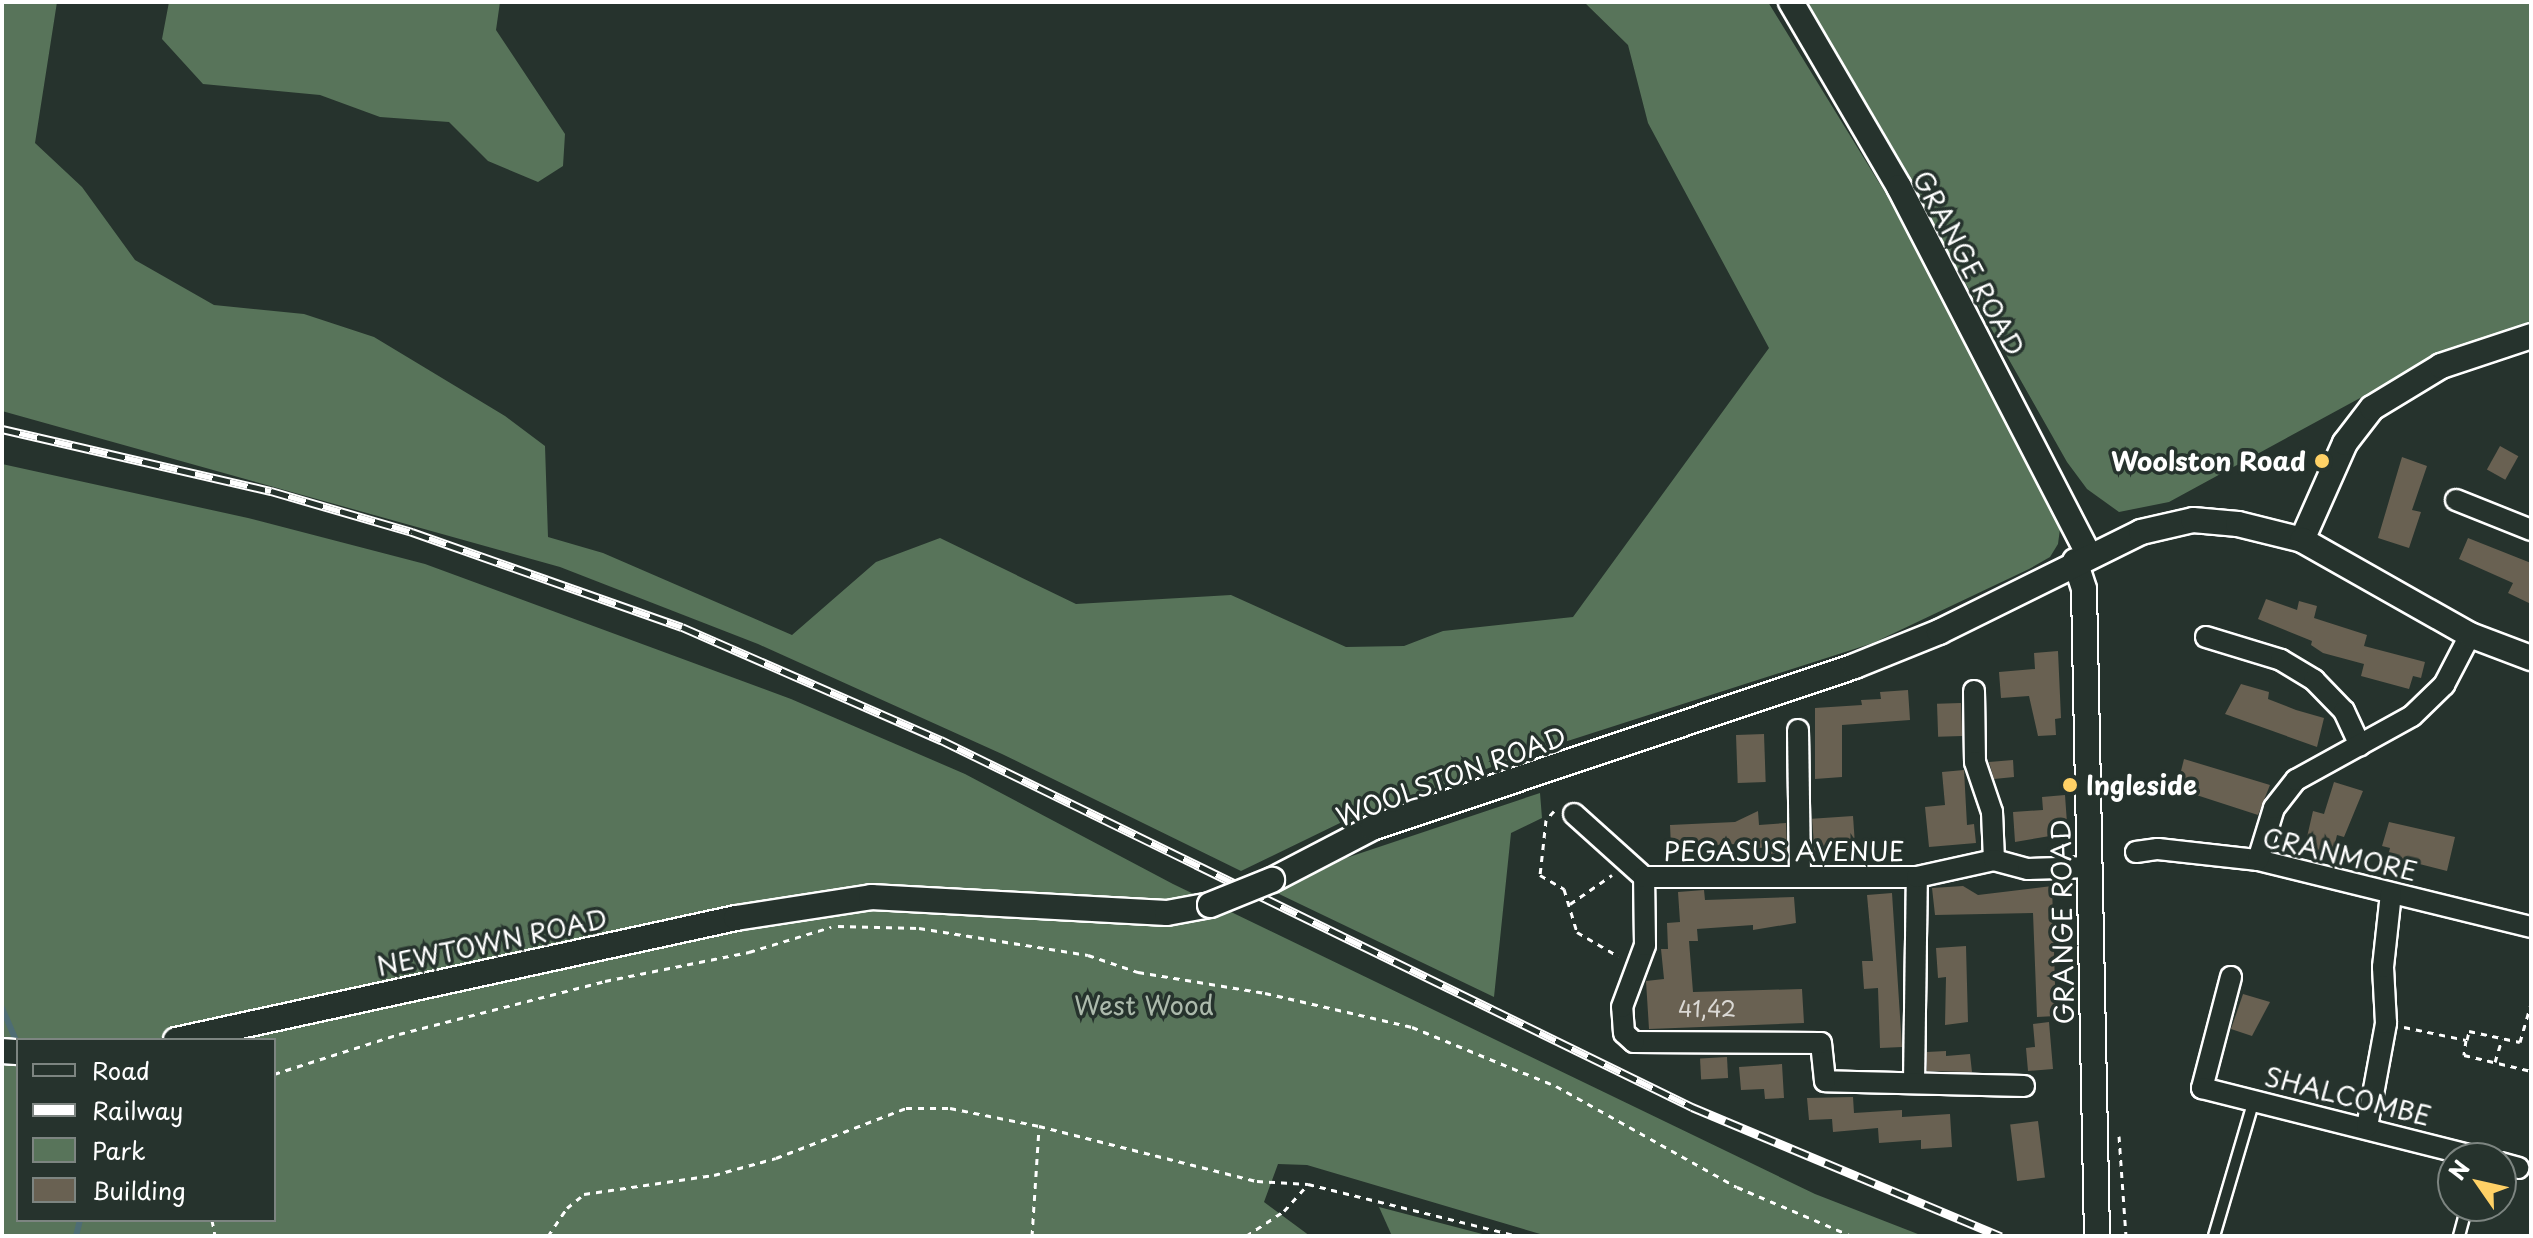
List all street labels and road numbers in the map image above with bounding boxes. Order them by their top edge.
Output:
street label: GRANGE ROAD [1907,165,2031,361]
street label: WOOLSTON ROAD [1331,720,1571,832]
street label: GRANGE ROAD [2045,819,2079,1025]
street label: CRANMORE [2260,821,2420,887]
street label: PEGASUS AVENUE [1663,835,1905,867]
street label: NEWTOWN ROAD [374,902,610,982]
street label: SHALCOMBE [2262,1060,2434,1132]

